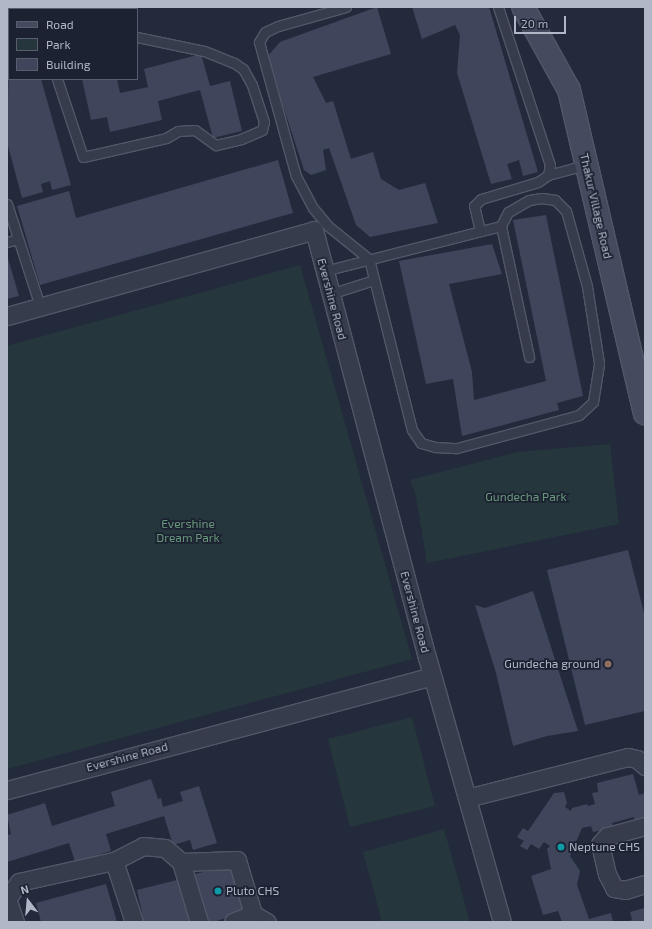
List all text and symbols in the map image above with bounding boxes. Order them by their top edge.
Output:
legend [8,8,138,80]
scale bar [516,8,568,34]
text: 20 m [521,16,548,30]
text: Road [46,17,74,31]
text: Park [46,37,71,51]
text: Building [46,57,90,71]
street label: Thakur Village Road [577,152,615,260]
street label: Evershine Road [314,257,350,341]
park label: Gundecha Park [485,490,567,504]
park label: Evershine Dream Park [156,517,220,545]
street label: Evershine Road [397,570,433,654]
place label: Gundecha ground [504,657,600,671]
marker: Gundecha ground [603,659,613,669]
street label: Evershine Road [85,739,169,775]
place label: Neptune CHS [569,840,640,854]
marker: Neptune CHS [556,842,566,852]
north arrow [8,881,48,921]
text: N [19,882,30,896]
place label: Pluto CHS [226,884,279,898]
marker: Pluto CHS [213,886,223,896]

